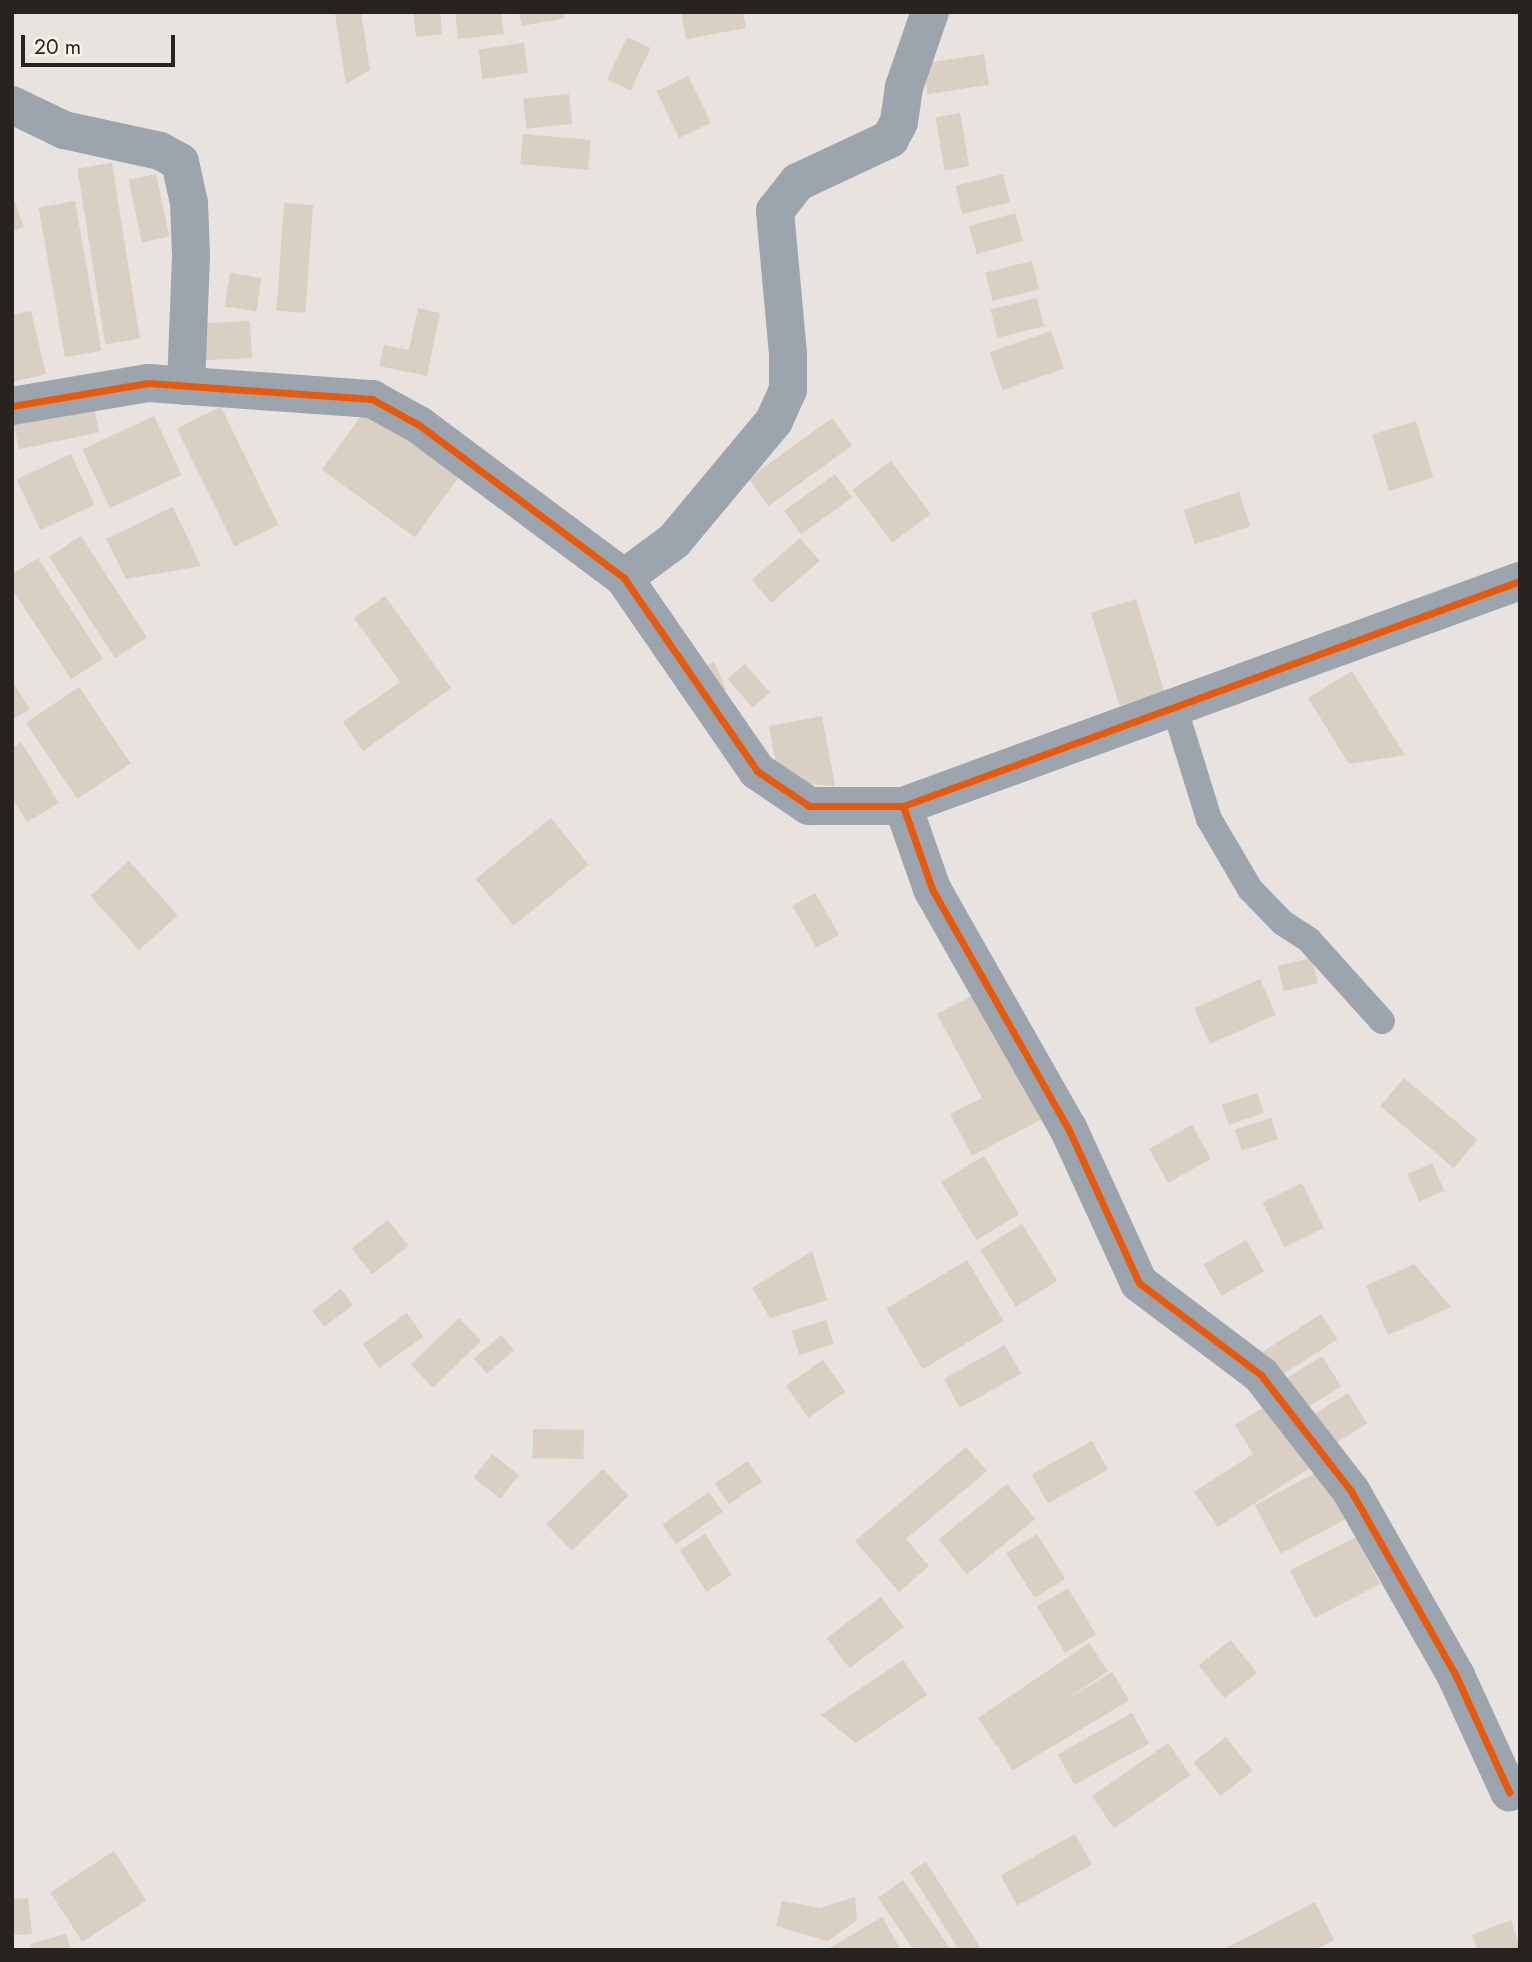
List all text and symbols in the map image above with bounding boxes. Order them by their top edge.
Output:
scale bar [24,21,178,65]
text: 20 m [34,32,81,62]

